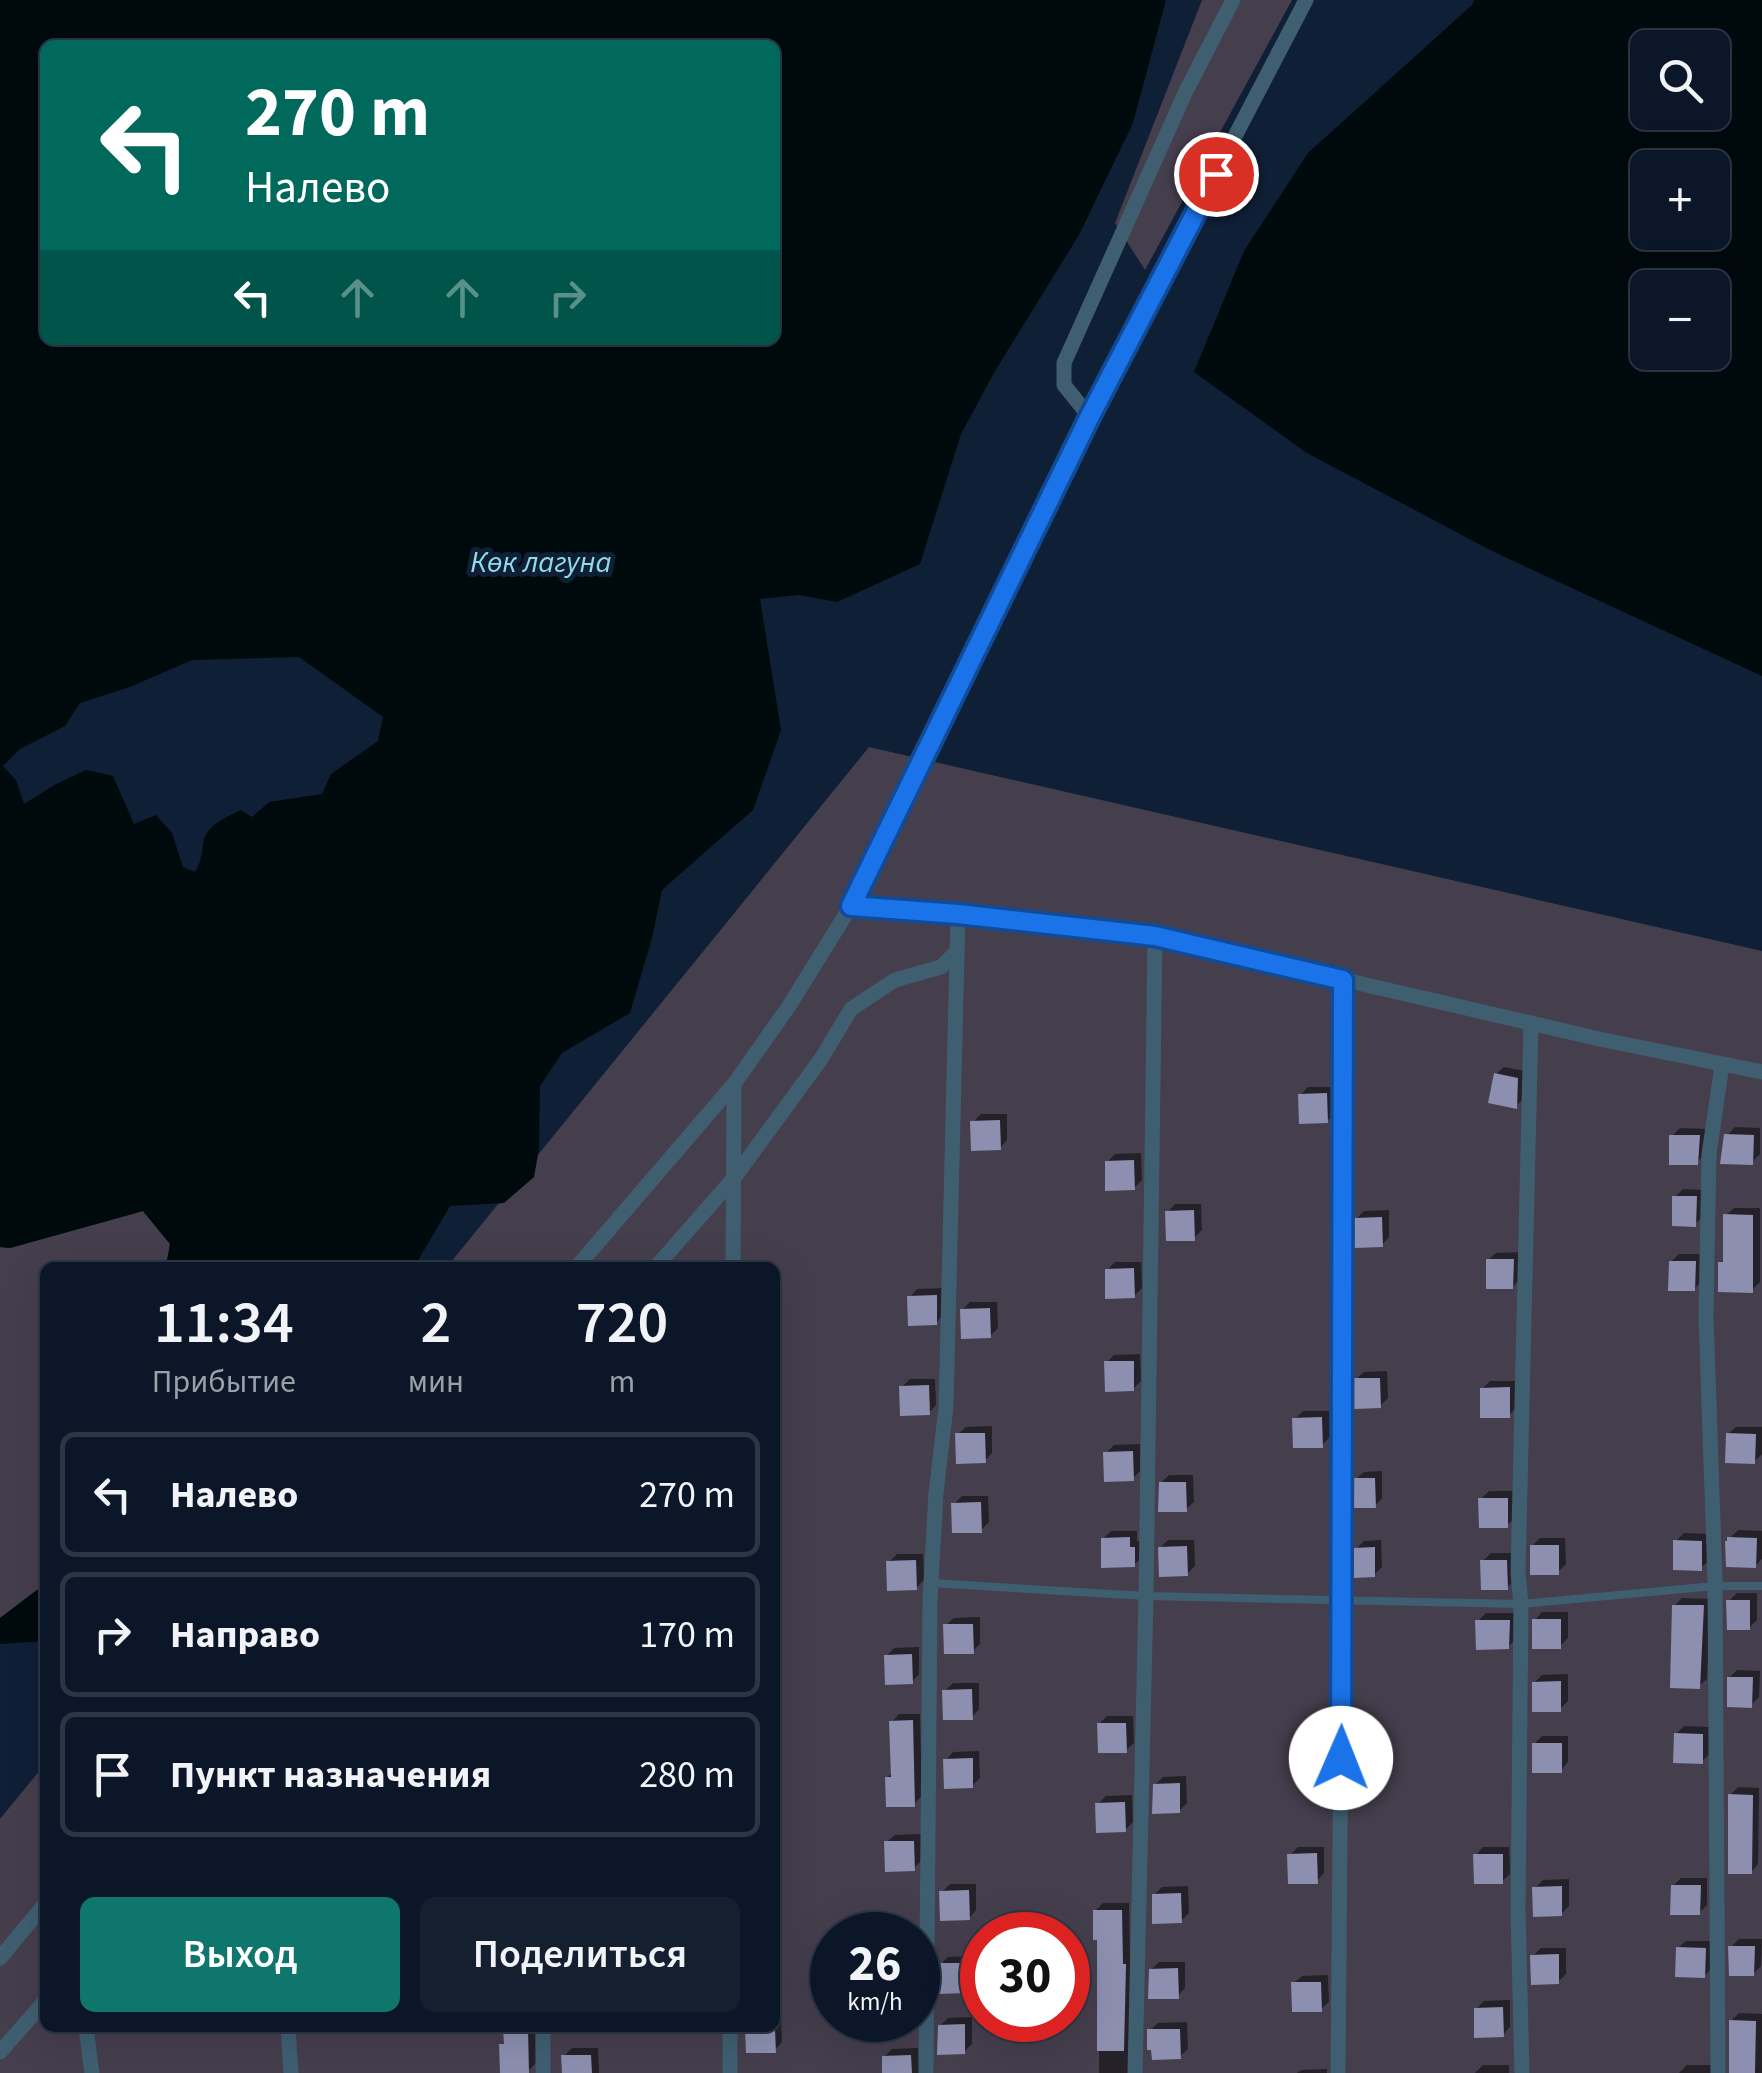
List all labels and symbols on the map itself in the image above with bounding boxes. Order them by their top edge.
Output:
pin [1174,132,1259,217]
water label: Көк лагуна [470,541,612,584]
position arrow [1289,1706,1393,1810]
speed limit sign: 30 [960,1912,1090,2042]

